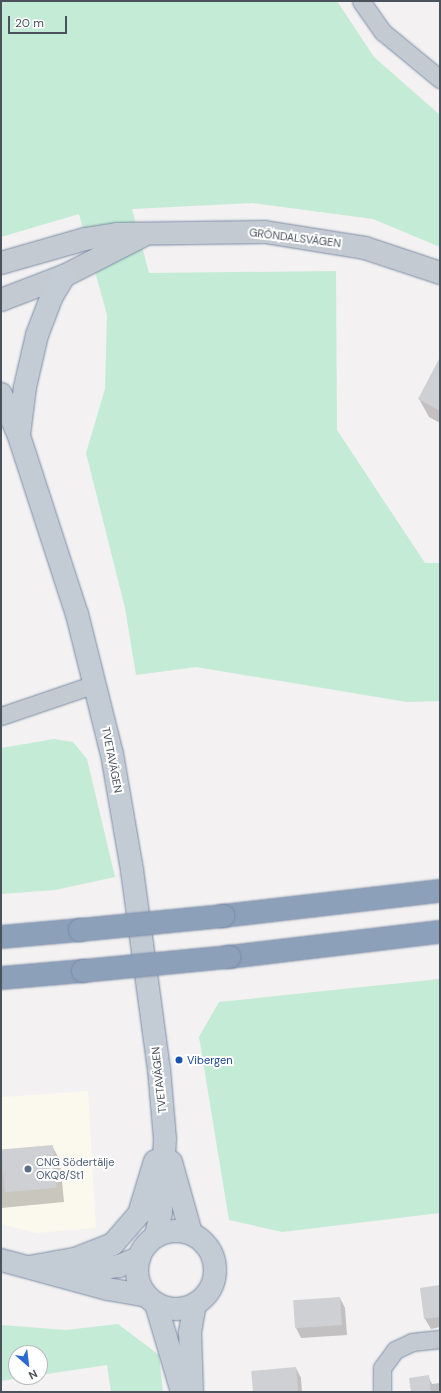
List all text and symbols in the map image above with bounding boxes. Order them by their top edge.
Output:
scale bar [10,8,69,34]
text: 20 m [15,15,44,31]
street label: GRÖNDALSVÄGEN [248,226,342,250]
street label: TVETAVÄGEN [99,726,125,794]
street label: TVETAVÄGEN [149,1046,169,1114]
place label: Vibergen [187,1053,233,1067]
marker: Vibergen [174,1055,184,1065]
place label: CNG Södertälje OKQ8/St1 [36,1156,115,1182]
marker: CNG Södertälje OKQ8/St1 [23,1164,33,1174]
north arrow [8,1345,48,1385]
text: N [26,1367,40,1383]

